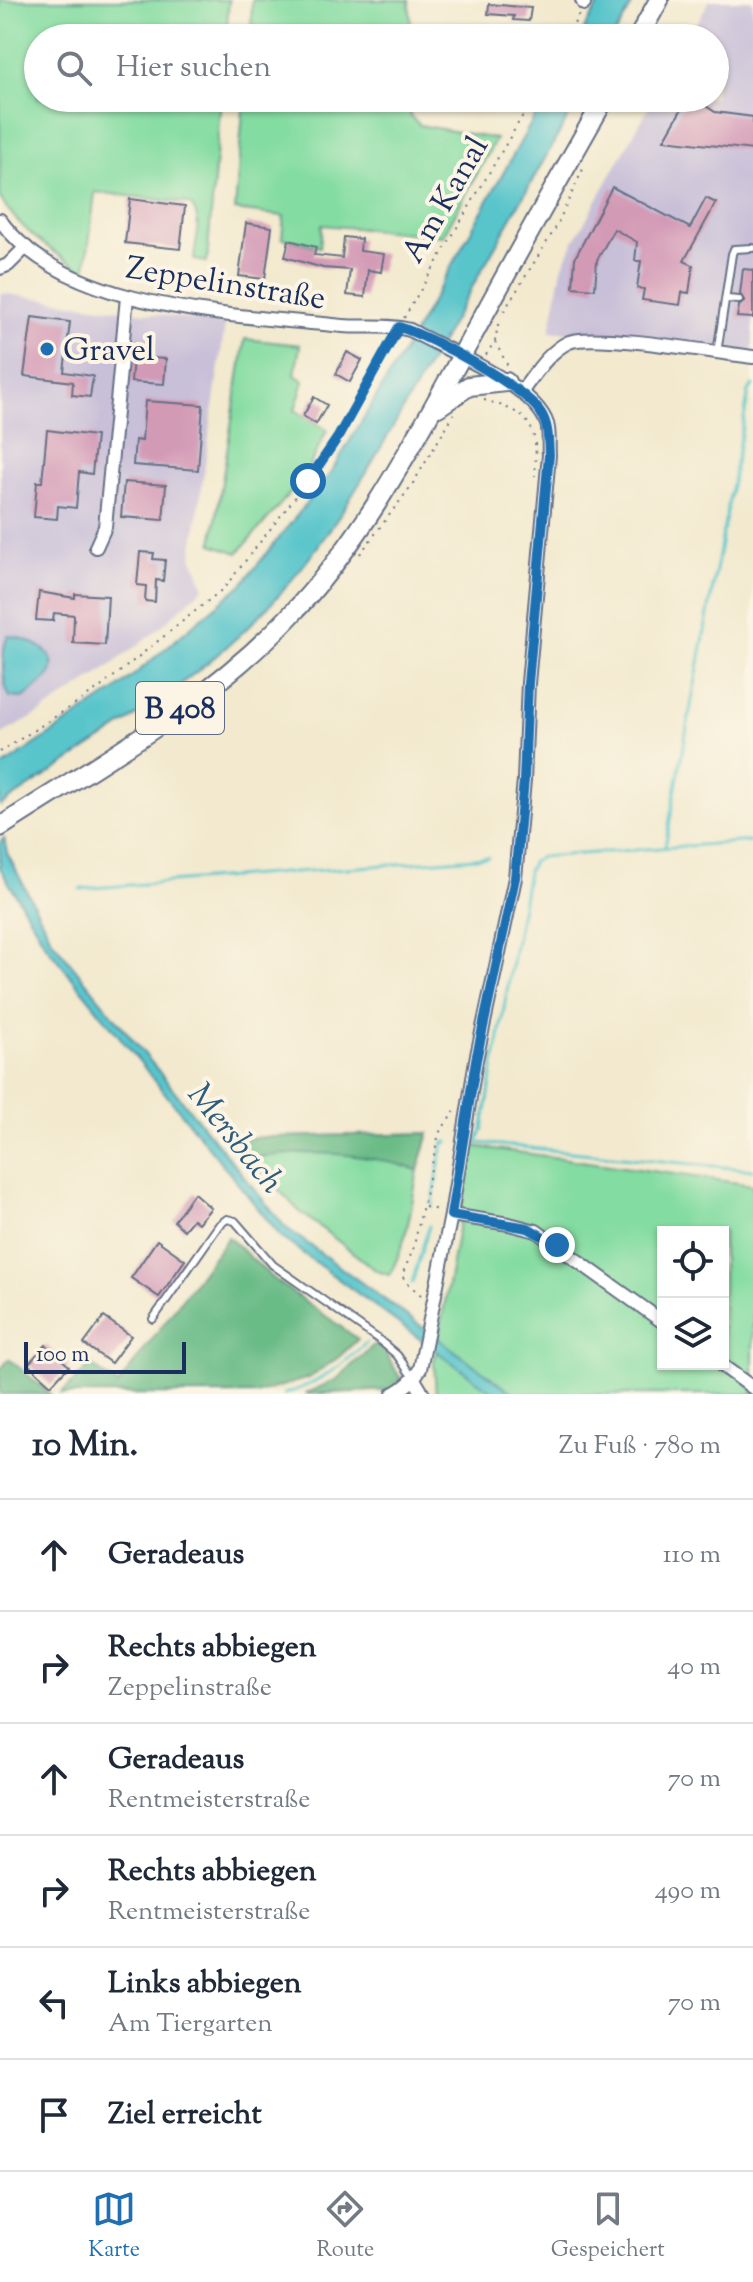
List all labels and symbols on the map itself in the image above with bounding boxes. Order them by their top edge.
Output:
street label: Am Kanal [392,128,501,273]
street label: Zeppelinstraße [122,246,329,323]
place label: Gravel [63,329,155,375]
marker: Gravel [38,340,56,358]
route start [290,463,326,499]
road number: B 408 [136,682,224,734]
water label: Mersbach [174,1073,295,1206]
route end [539,1227,575,1263]
scale bar [24,1338,186,1374]

